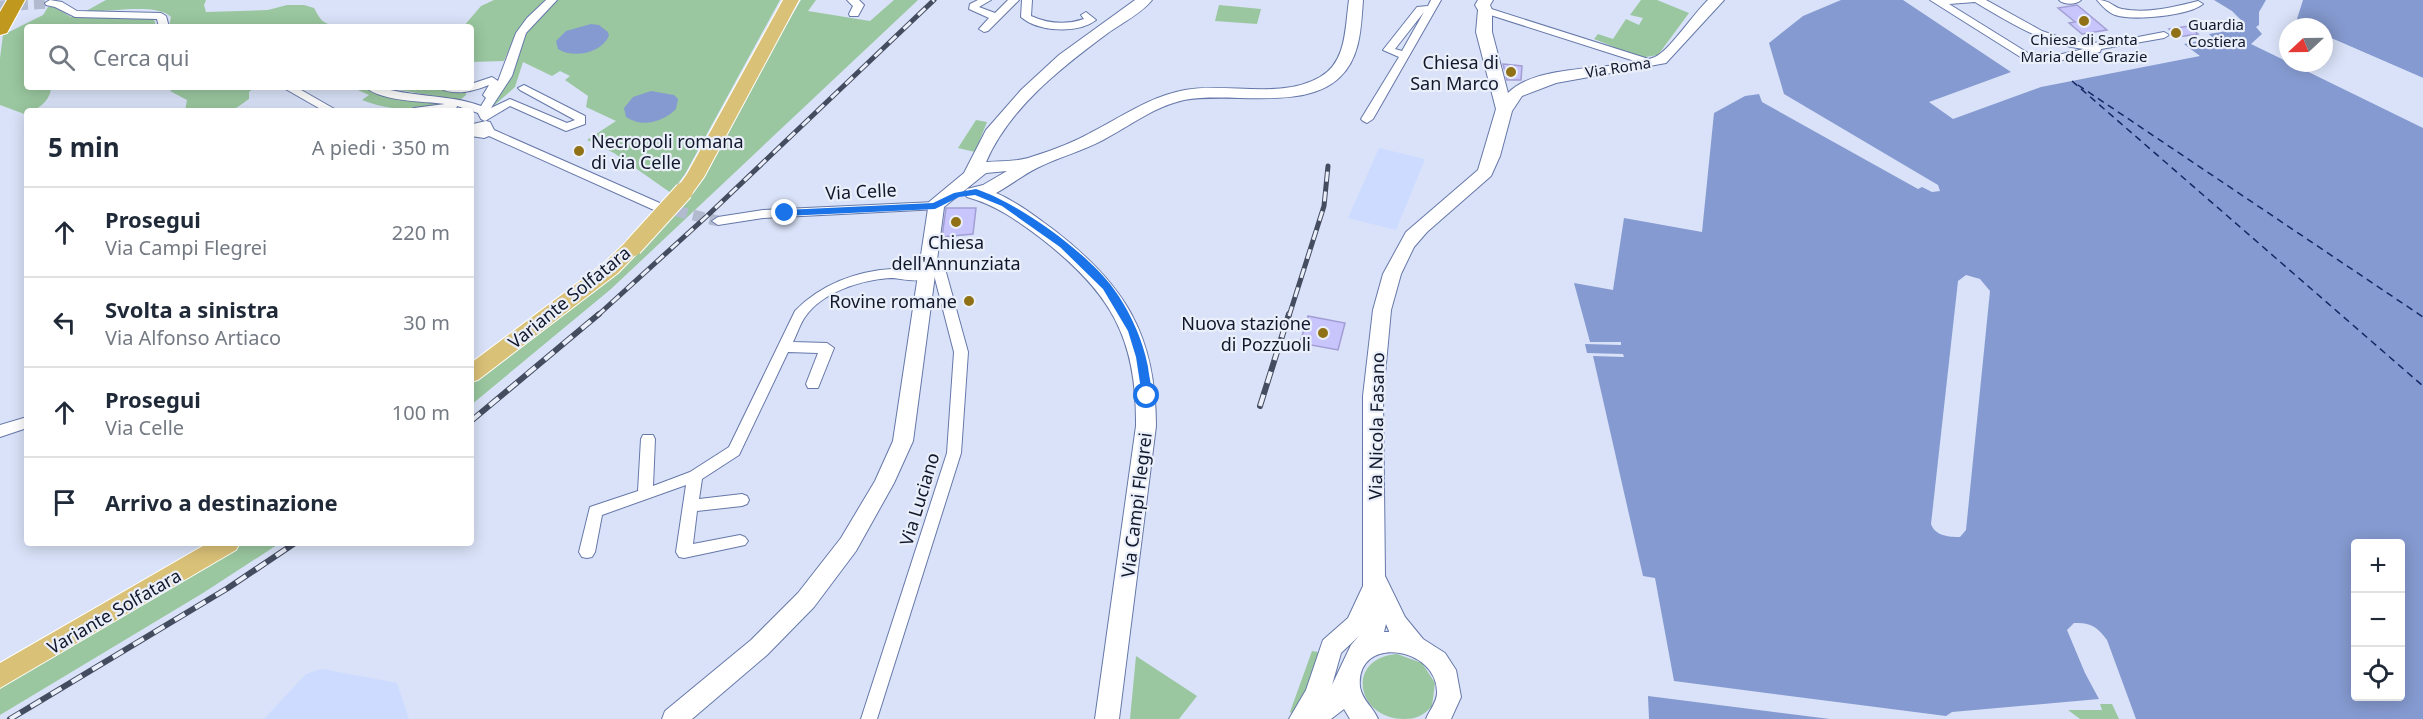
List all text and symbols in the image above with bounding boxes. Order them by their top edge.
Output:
marker: Chiesa di Santa Maria delle Grazie [2077,14,2091,28]
place label: Guardia Costiera [2188,14,2246,51]
north arrow [2279,18,2333,72]
search box [24,24,474,90]
marker: Guardia Costiera [2169,26,2183,40]
place label: Chiesa di Santa Maria delle Grazie [2021,29,2147,66]
icon: search [45,41,78,74]
text: Cerca qui [93,42,189,72]
place label: Chiesa di San Marco [1410,50,1499,95]
street label: Via Roma [1584,52,1652,82]
marker: Chiesa di San Marco [1504,65,1518,79]
text: 5 min [48,129,120,165]
place label: Necropoli romana di via Celle [591,129,743,174]
text: A piedi · 350 m [312,134,450,161]
marker: Necropoli romana di via Celle [572,144,586,158]
street label: Via Celle [825,177,897,205]
route end [771,199,797,225]
text: Prosegui [105,204,201,234]
marker: Chiesa dell'Annunziata [949,215,963,229]
icon: ahead [48,216,81,249]
text: 220 m [392,219,450,246]
place label: Chiesa dell'Annunziata [891,230,1021,275]
text: Via Campi Flegrei [105,234,267,261]
street label: Variante Solfatara [503,240,635,354]
place label: Rovine romane [829,289,957,313]
text: Svolta a sinistra [105,294,279,324]
marker: Rovine romane [962,294,976,308]
icon: left [48,306,81,339]
text: 30 m [403,309,450,336]
place label: Nuova stazione di Pozzuoli [1181,311,1311,356]
text: Via Alfonso Artiaco [105,324,281,351]
marker: Nuova stazione di Pozzuoli [1316,326,1330,340]
street label: Via Nicola Fasano [1363,352,1389,500]
route start [1133,382,1159,408]
text: Prosegui [105,384,201,414]
icon: ahead [48,396,81,429]
text: 100 m [392,399,450,426]
text: Via Celle [105,414,184,441]
street label: Via Campi Flegrei [1115,431,1157,579]
street label: Via Luciano [893,449,945,549]
icon: arrive [48,486,81,519]
text: Arrivo a destinazione [105,487,338,517]
map controls [2351,539,2405,701]
button: + [2351,539,2405,593]
street label: Variante Solfatara [43,563,185,659]
button: − [2351,593,2405,647]
button: locate [2351,647,2405,701]

